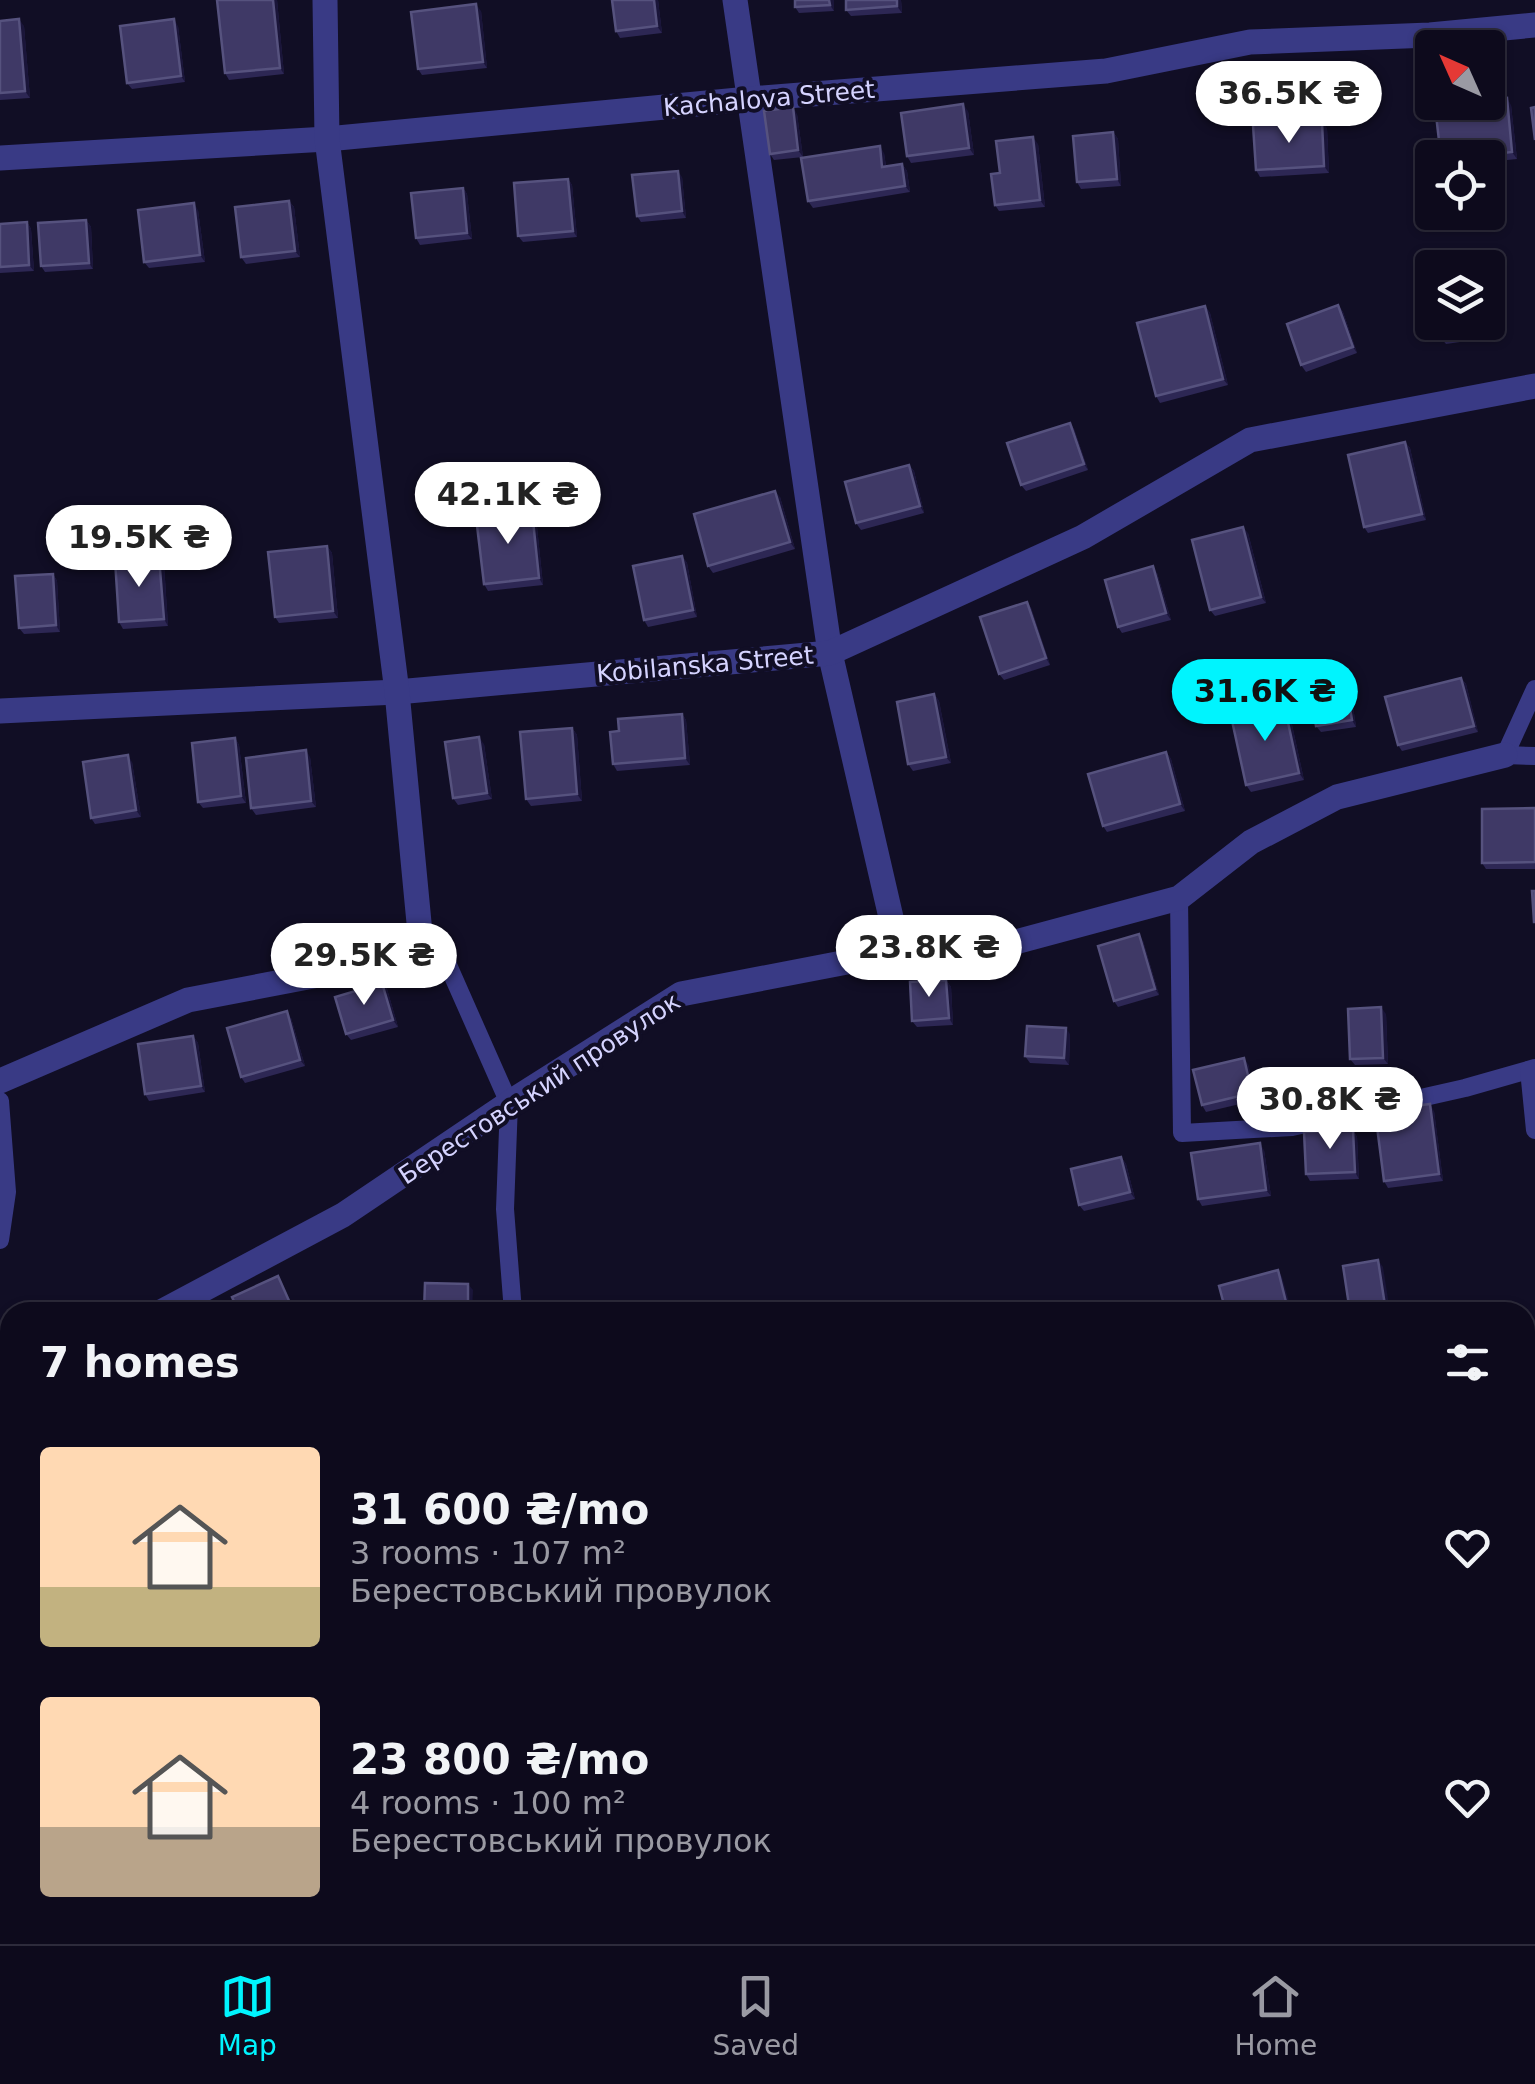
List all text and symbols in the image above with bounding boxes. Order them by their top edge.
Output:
north arrow [1415,30,1505,120]
map controls [1415,30,1505,340]
pin: 36.5K ₴ [1197,61,1381,146]
text: 36.5K ₴ [1218,74,1360,112]
street label: Kachalova Street [662,75,876,122]
button: locate [1415,140,1505,230]
button: layers [1415,250,1505,340]
pin: 42.1K ₴ [416,462,600,547]
text: 42.1K ₴ [437,475,579,513]
pin: 19.5K ₴ [47,505,231,590]
text: 19.5K ₴ [68,518,210,556]
street label: Kobilanska Street [595,641,815,688]
pin: 31.6K ₴ [1173,659,1357,744]
text: 31.6K ₴ [1194,672,1336,710]
pin: 23.8K ₴ [837,915,1021,1000]
pin: 29.5K ₴ [272,923,456,1008]
text: 23.8K ₴ [858,928,1000,966]
text: 29.5K ₴ [293,936,435,974]
street label: Берестовський провулок [393,987,685,1190]
pin: 30.8K ₴ [1238,1067,1422,1152]
text: 30.8K ₴ [1259,1080,1401,1118]
icon: filters [1440,1335,1495,1390]
text: 7 homes [40,1338,240,1387]
text: 31 600 ₴/mo [350,1485,649,1534]
icon: home [120,1487,240,1607]
icon: heart [1440,1520,1495,1575]
text: 3 rooms · 107 m² [350,1534,626,1572]
text: Берестовський провулок [350,1572,772,1610]
text: 23 800 ₴/mo [350,1735,649,1784]
icon: home [120,1737,240,1857]
icon: heart [1440,1770,1495,1825]
text: 4 rooms · 100 m² [350,1784,626,1822]
text: Берестовський провулок [350,1822,772,1860]
tab: Map [218,1969,277,2062]
tab: Saved [712,1969,799,2062]
tab: Home [1235,1969,1317,2062]

